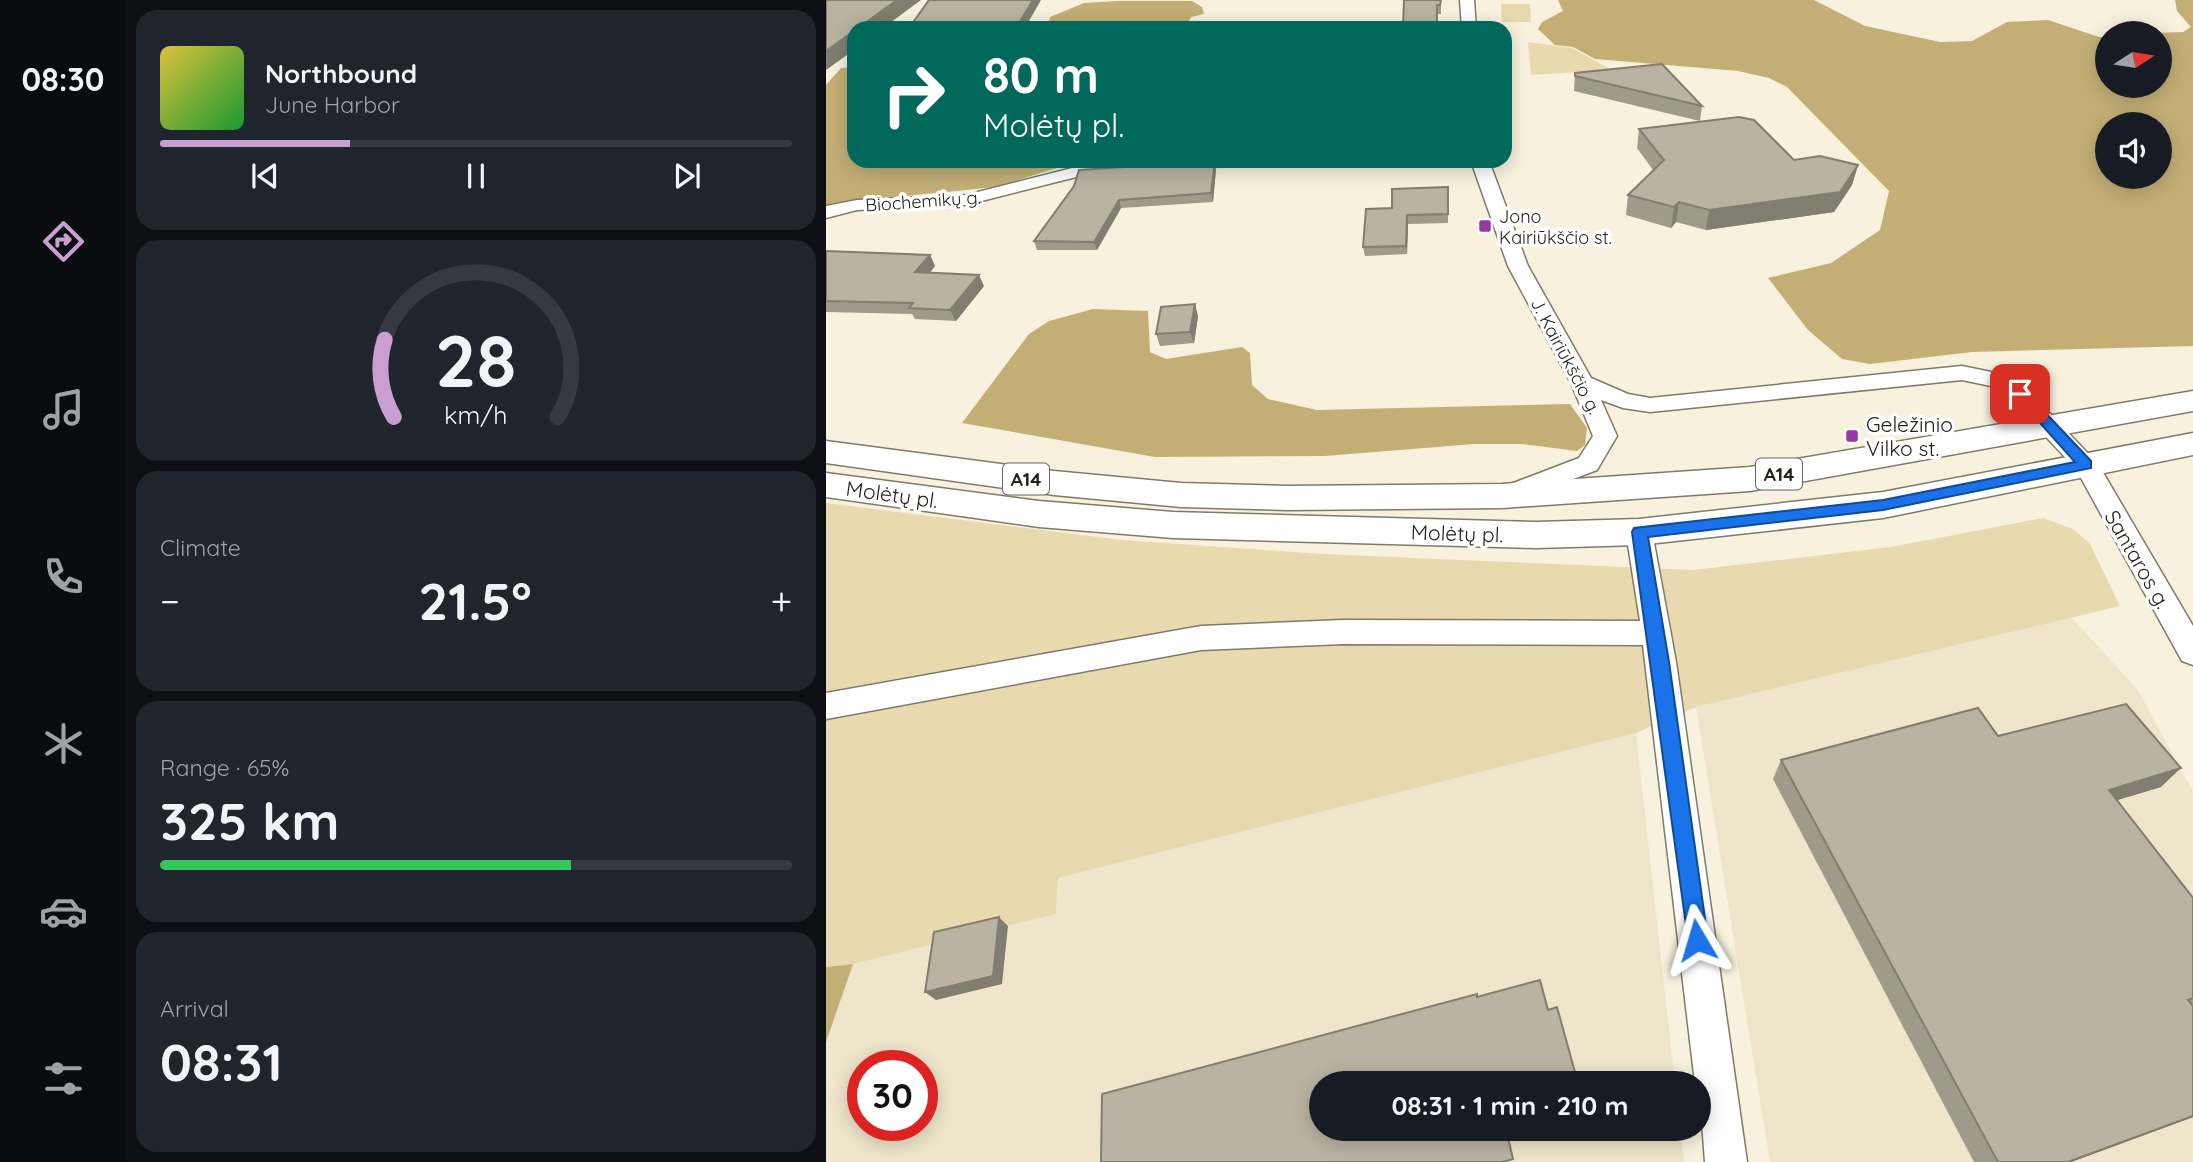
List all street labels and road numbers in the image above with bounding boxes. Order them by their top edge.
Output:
street label: Biochemikų g. [865,185,981,217]
street label: J. Kairiūkščio g. [1526,294,1606,418]
road number: A14 [1756,458,1802,489]
road number: A14 [1003,464,1049,494]
street label: Molėtų pl. [844,475,940,513]
street label: Santaros g. [2099,505,2177,613]
street label: Molėtų pl. [1410,518,1504,548]

